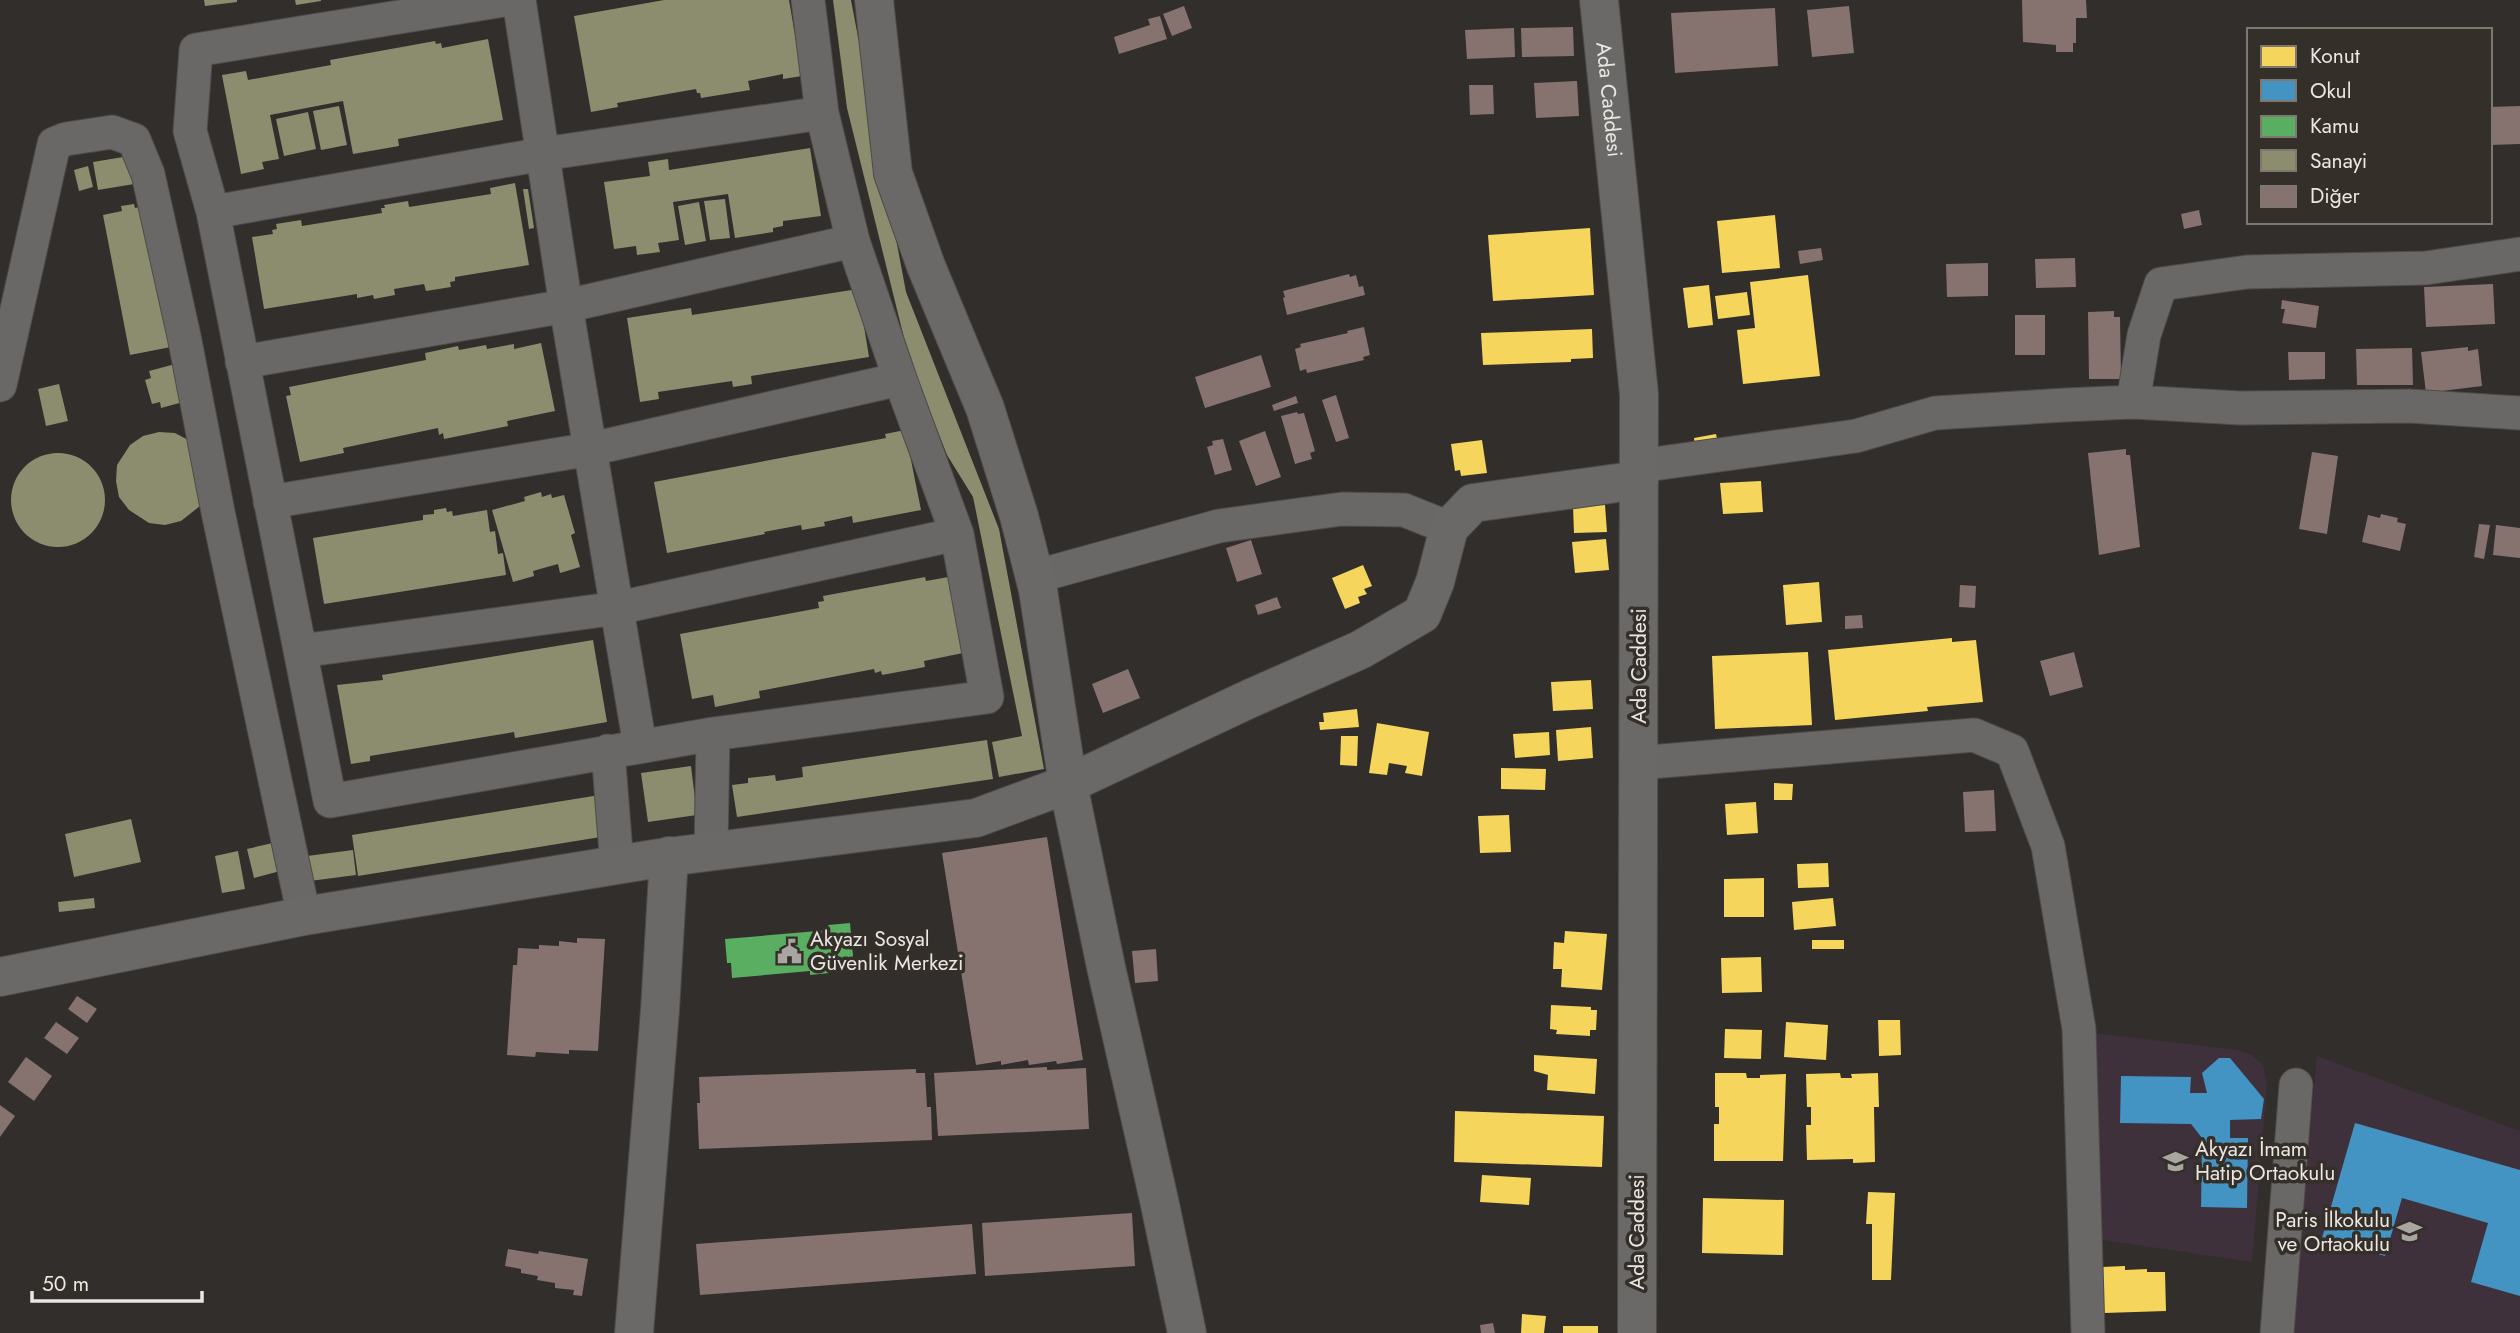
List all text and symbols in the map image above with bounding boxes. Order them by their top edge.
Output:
legend [2247,28,2492,224]
street label: Ada Caddesi [1588,41,1630,158]
text: Konut [2310,41,2360,71]
text: Okul [2310,76,2351,106]
text: Kamu [2310,111,2359,141]
text: Sanayi [2310,146,2367,176]
text: Diğer [2310,181,2361,211]
street label: Ada Caddesi [1624,608,1654,724]
place label: Akyazı Sosyal Güvenlik Merkezi [810,924,963,978]
public building icon: Akyazı Sosyal Güvenlik Merkezi [776,937,804,965]
place label: Akyazı İmam Hatip Ortaokulu [2195,1134,2335,1188]
school or university icon: Akyazı İmam Hatip Ortaokulu [2161,1147,2189,1175]
street label: Ada Caddesi [1622,1174,1652,1290]
place label: Paris İlkokulu ve Ortaokulu [2275,1205,2390,1259]
school or university icon: Paris İlkokulu ve Ortaokulu [2396,1218,2424,1246]
scale bar [32,1260,201,1304]
text: 50 m [42,1269,89,1299]

